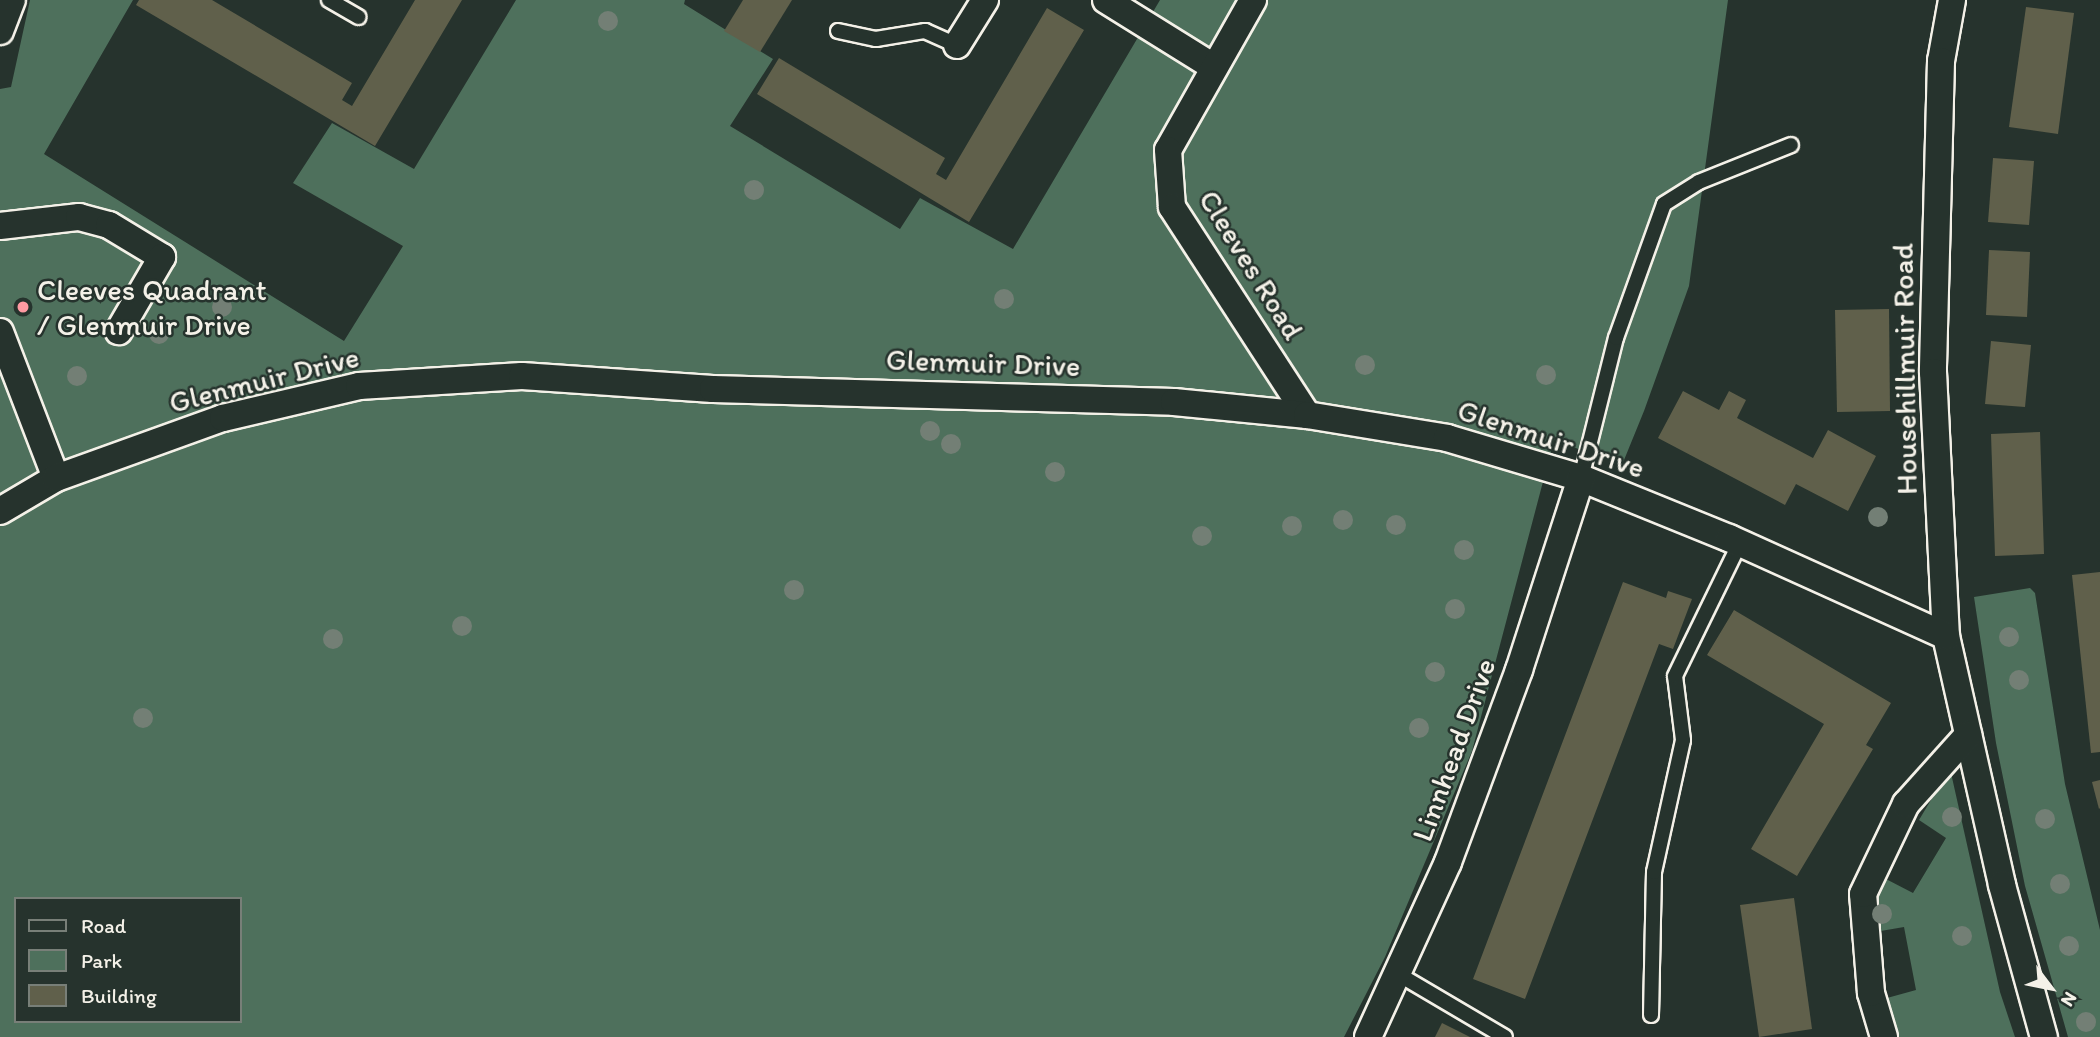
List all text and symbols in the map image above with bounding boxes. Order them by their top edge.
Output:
street label: Cleeves Road [1191,184,1311,346]
street label: Househillmuir Road [1885,243,1925,495]
place label: Cleeves Quadrant / Glenmuir Drive [37,272,267,342]
marker: Cleeves Quadrant / Glenmuir Drive [15,299,31,315]
street label: Glenmuir Drive [165,339,363,421]
street label: Glenmuir Drive [885,342,1081,384]
street label: Glenmuir Drive [1453,392,1649,486]
street label: Linnhead Drive [1404,653,1504,847]
legend [14,897,242,1023]
text: Road [81,913,126,938]
text: Park [81,948,122,973]
north arrow [2016,953,2086,1023]
text: Building [81,983,157,1008]
text: N [2056,988,2082,1011]

